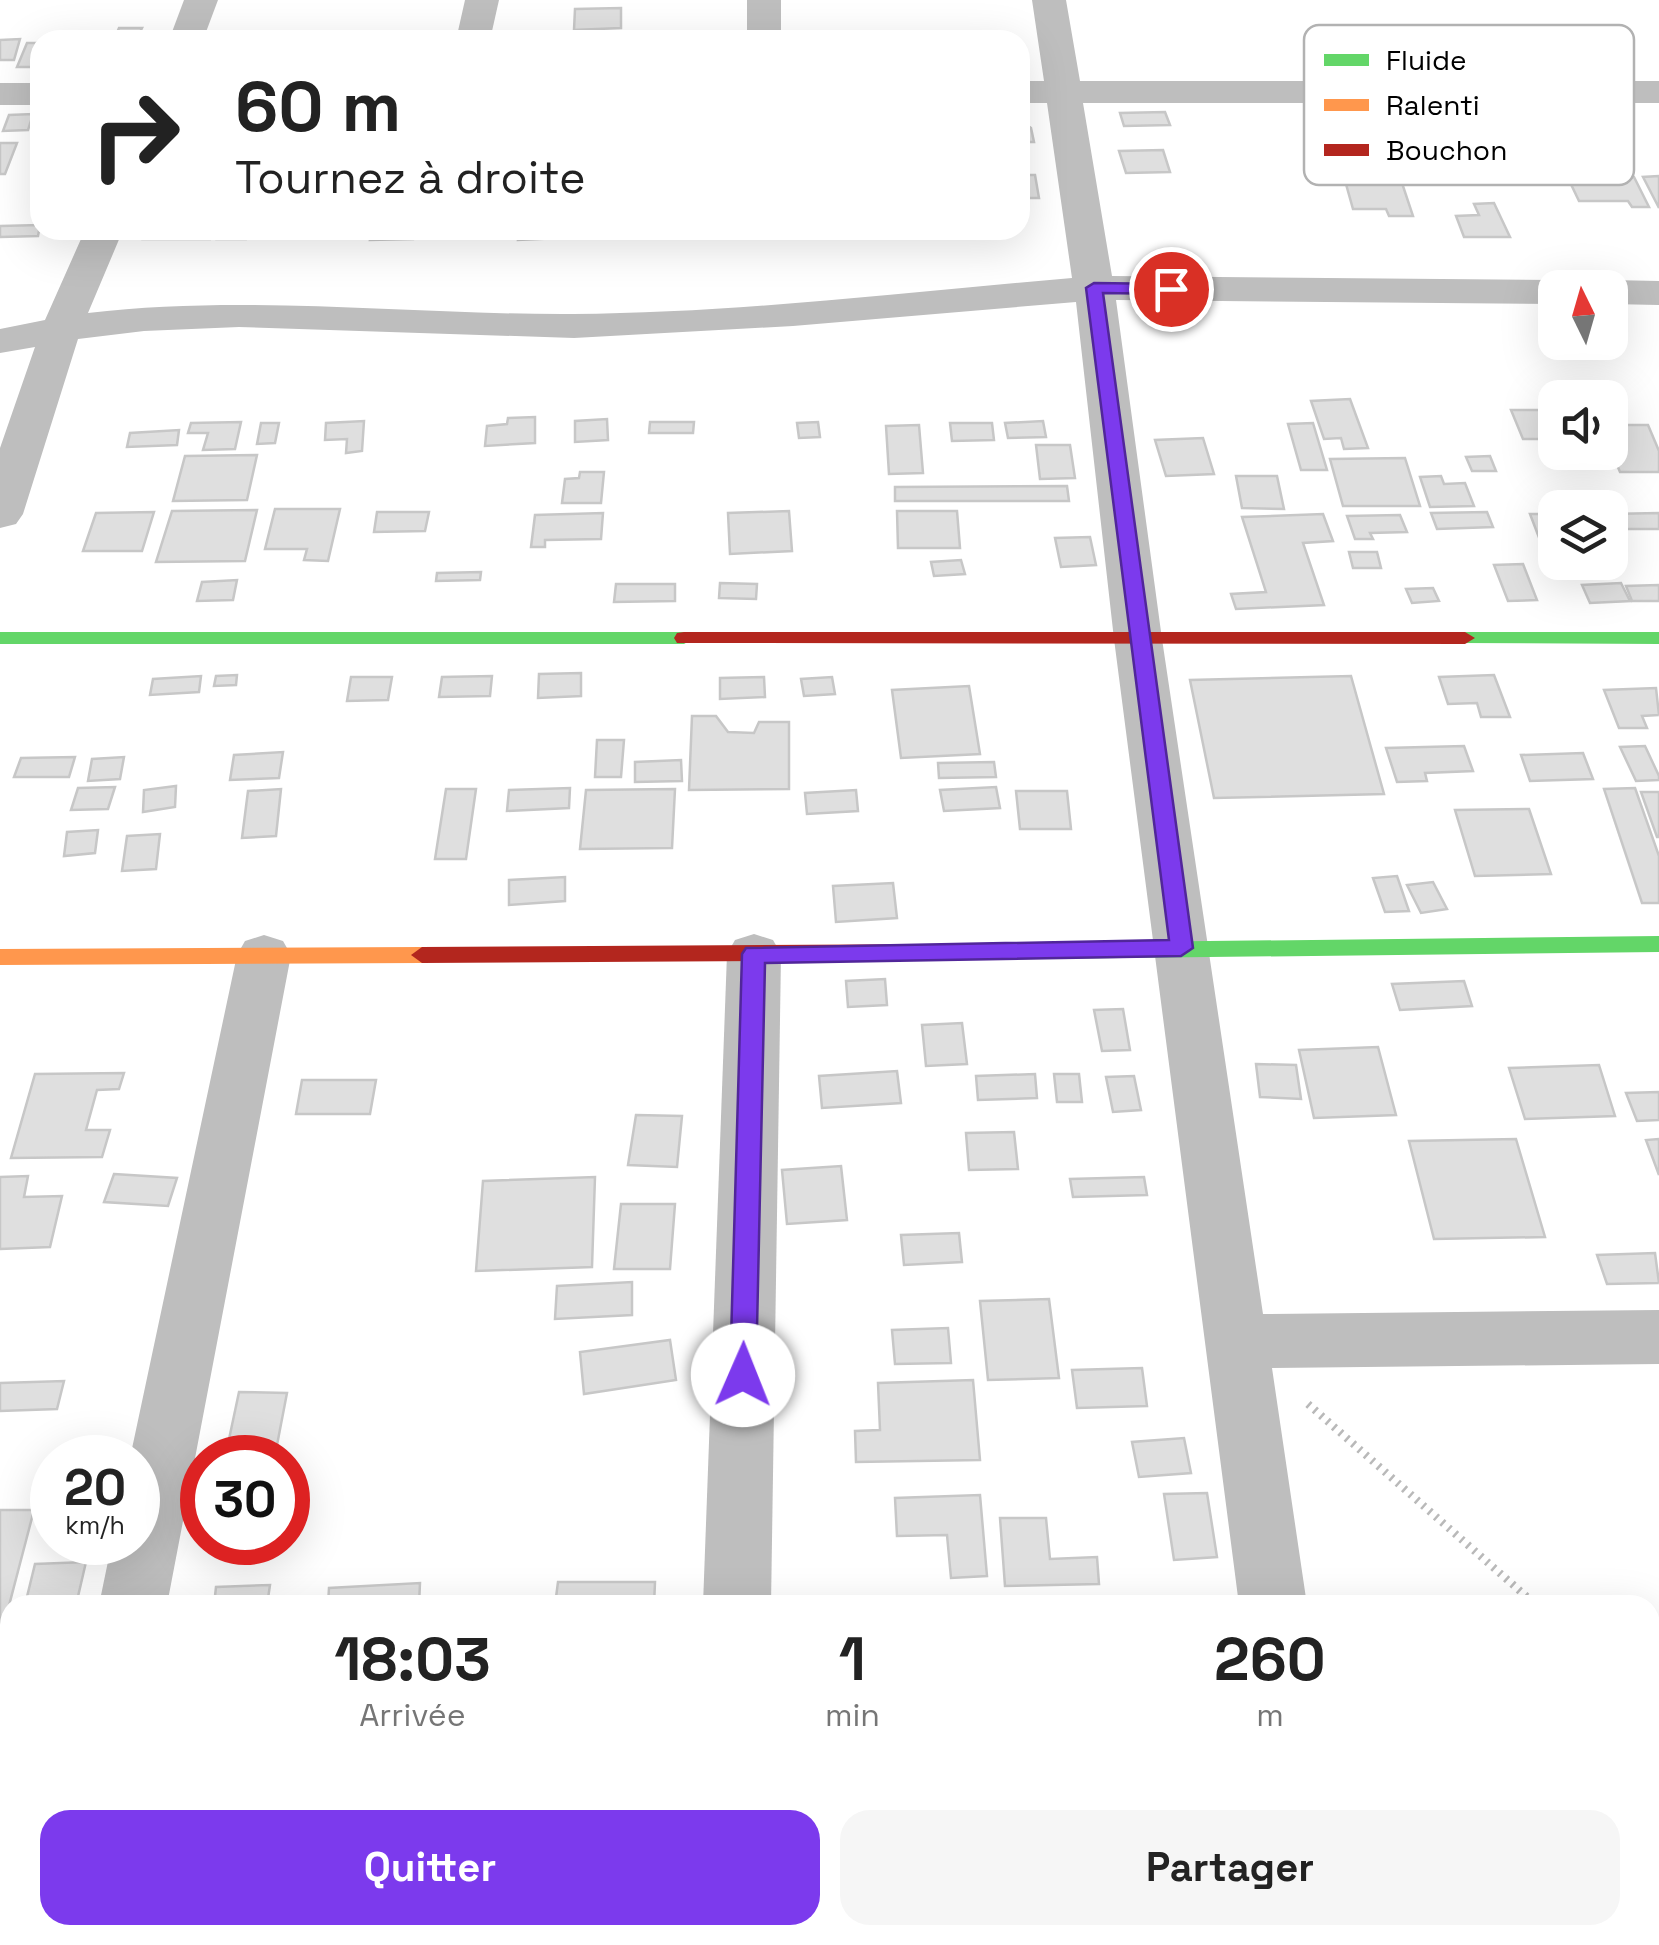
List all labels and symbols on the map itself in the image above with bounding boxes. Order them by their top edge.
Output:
legend [1304,25,1634,185]
text: Fluide [1386,42,1467,78]
text: Ralenti [1386,87,1480,123]
text: Bouchon [1386,132,1507,168]
pin [1129,247,1214,332]
north arrow [1538,270,1628,360]
position arrow [691,1323,795,1427]
speed limit sign: 30 [180,1435,310,1565]

